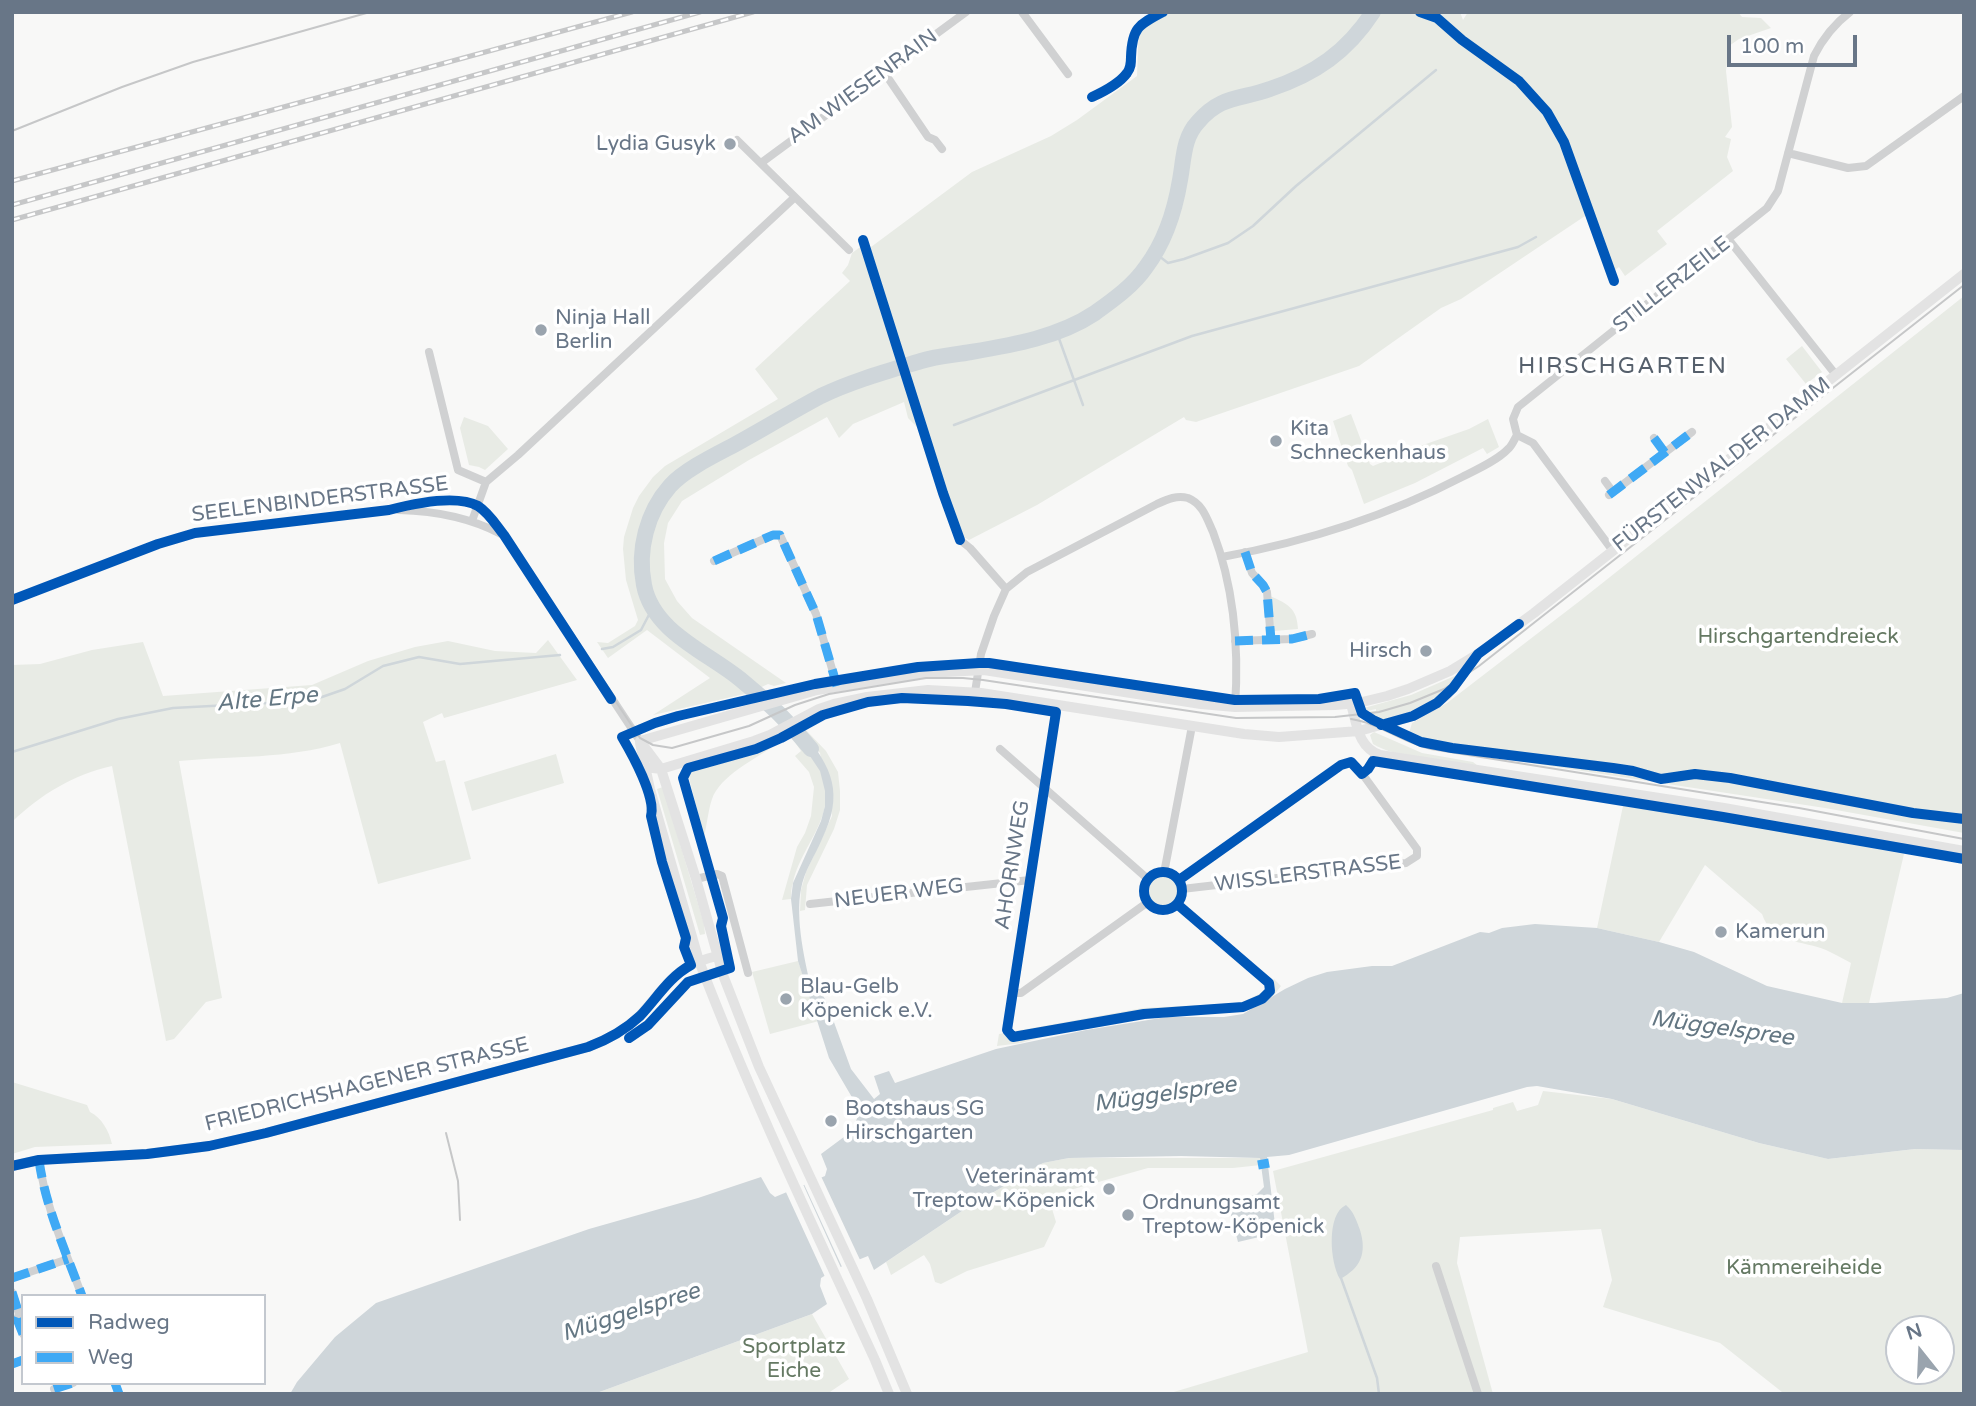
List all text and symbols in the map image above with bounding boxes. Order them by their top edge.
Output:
scale bar [1731,21,1860,65]
street label: AM WIESENRAIN [783,24,943,150]
text: 100 m [1740,34,1804,59]
place label: Lydia Gusyk [596,131,716,157]
marker: Lydia Gusyk [722,136,738,152]
street label: STILLERZEILE [1608,231,1736,339]
place label: Ninja Hall Berlin [555,305,650,355]
marker: Ninja Hall Berlin [533,322,549,338]
district label: HIRSCHGARTEN [1520,353,1726,381]
street label: FÜRSTENWALDER DAMM [1608,372,1836,558]
place label: Kita Schneckenhaus [1290,416,1446,466]
marker: Kita Schneckenhaus [1268,433,1284,449]
street label: SEELENBINDERSTRASSE [190,472,450,528]
park label: Hirschgartendreieck [1697,624,1899,650]
place label: Hirsch [1349,638,1412,664]
marker: Hirsch [1418,643,1434,659]
water label: Alte Erpe [215,682,319,718]
street label: AHORNWEG [990,798,1036,932]
street label: WISSLERSTRASSE [1213,850,1403,898]
street label: NEUER WEG [833,874,965,914]
place label: Kamerun [1735,919,1826,945]
marker: Kamerun [1713,924,1729,940]
place label: Blau-Gelb Köpenick e.V. [800,974,933,1024]
marker: Blau-Gelb Köpenick e.V. [778,991,794,1007]
water label: Müggelspree [1649,1005,1795,1053]
street label: FRIEDRICHSHAGENER STRASSE [202,1032,532,1138]
water label: Müggelspree [1092,1071,1238,1119]
place label: Bootshaus SG Hirschgarten [845,1096,985,1146]
marker: Bootshaus SG Hirschgarten [823,1113,839,1129]
place label: Veterinäramt Treptow-Köpenick [913,1164,1095,1214]
marker: Veterinäramt Treptow-Köpenick [1101,1181,1117,1197]
place label: Ordnungsamt Treptow-Köpenick [1142,1190,1324,1240]
marker: Ordnungsamt Treptow-Köpenick [1120,1207,1136,1223]
park label: Kämmereiheide [1726,1255,1882,1281]
water label: Müggelspree [558,1278,704,1348]
legend [21,1294,266,1385]
text: Radweg [88,1310,170,1335]
north arrow [1885,1315,1955,1385]
text: N [1903,1319,1925,1345]
park label: Sportplatz Eiche [742,1334,846,1384]
text: Weg [88,1345,133,1370]

